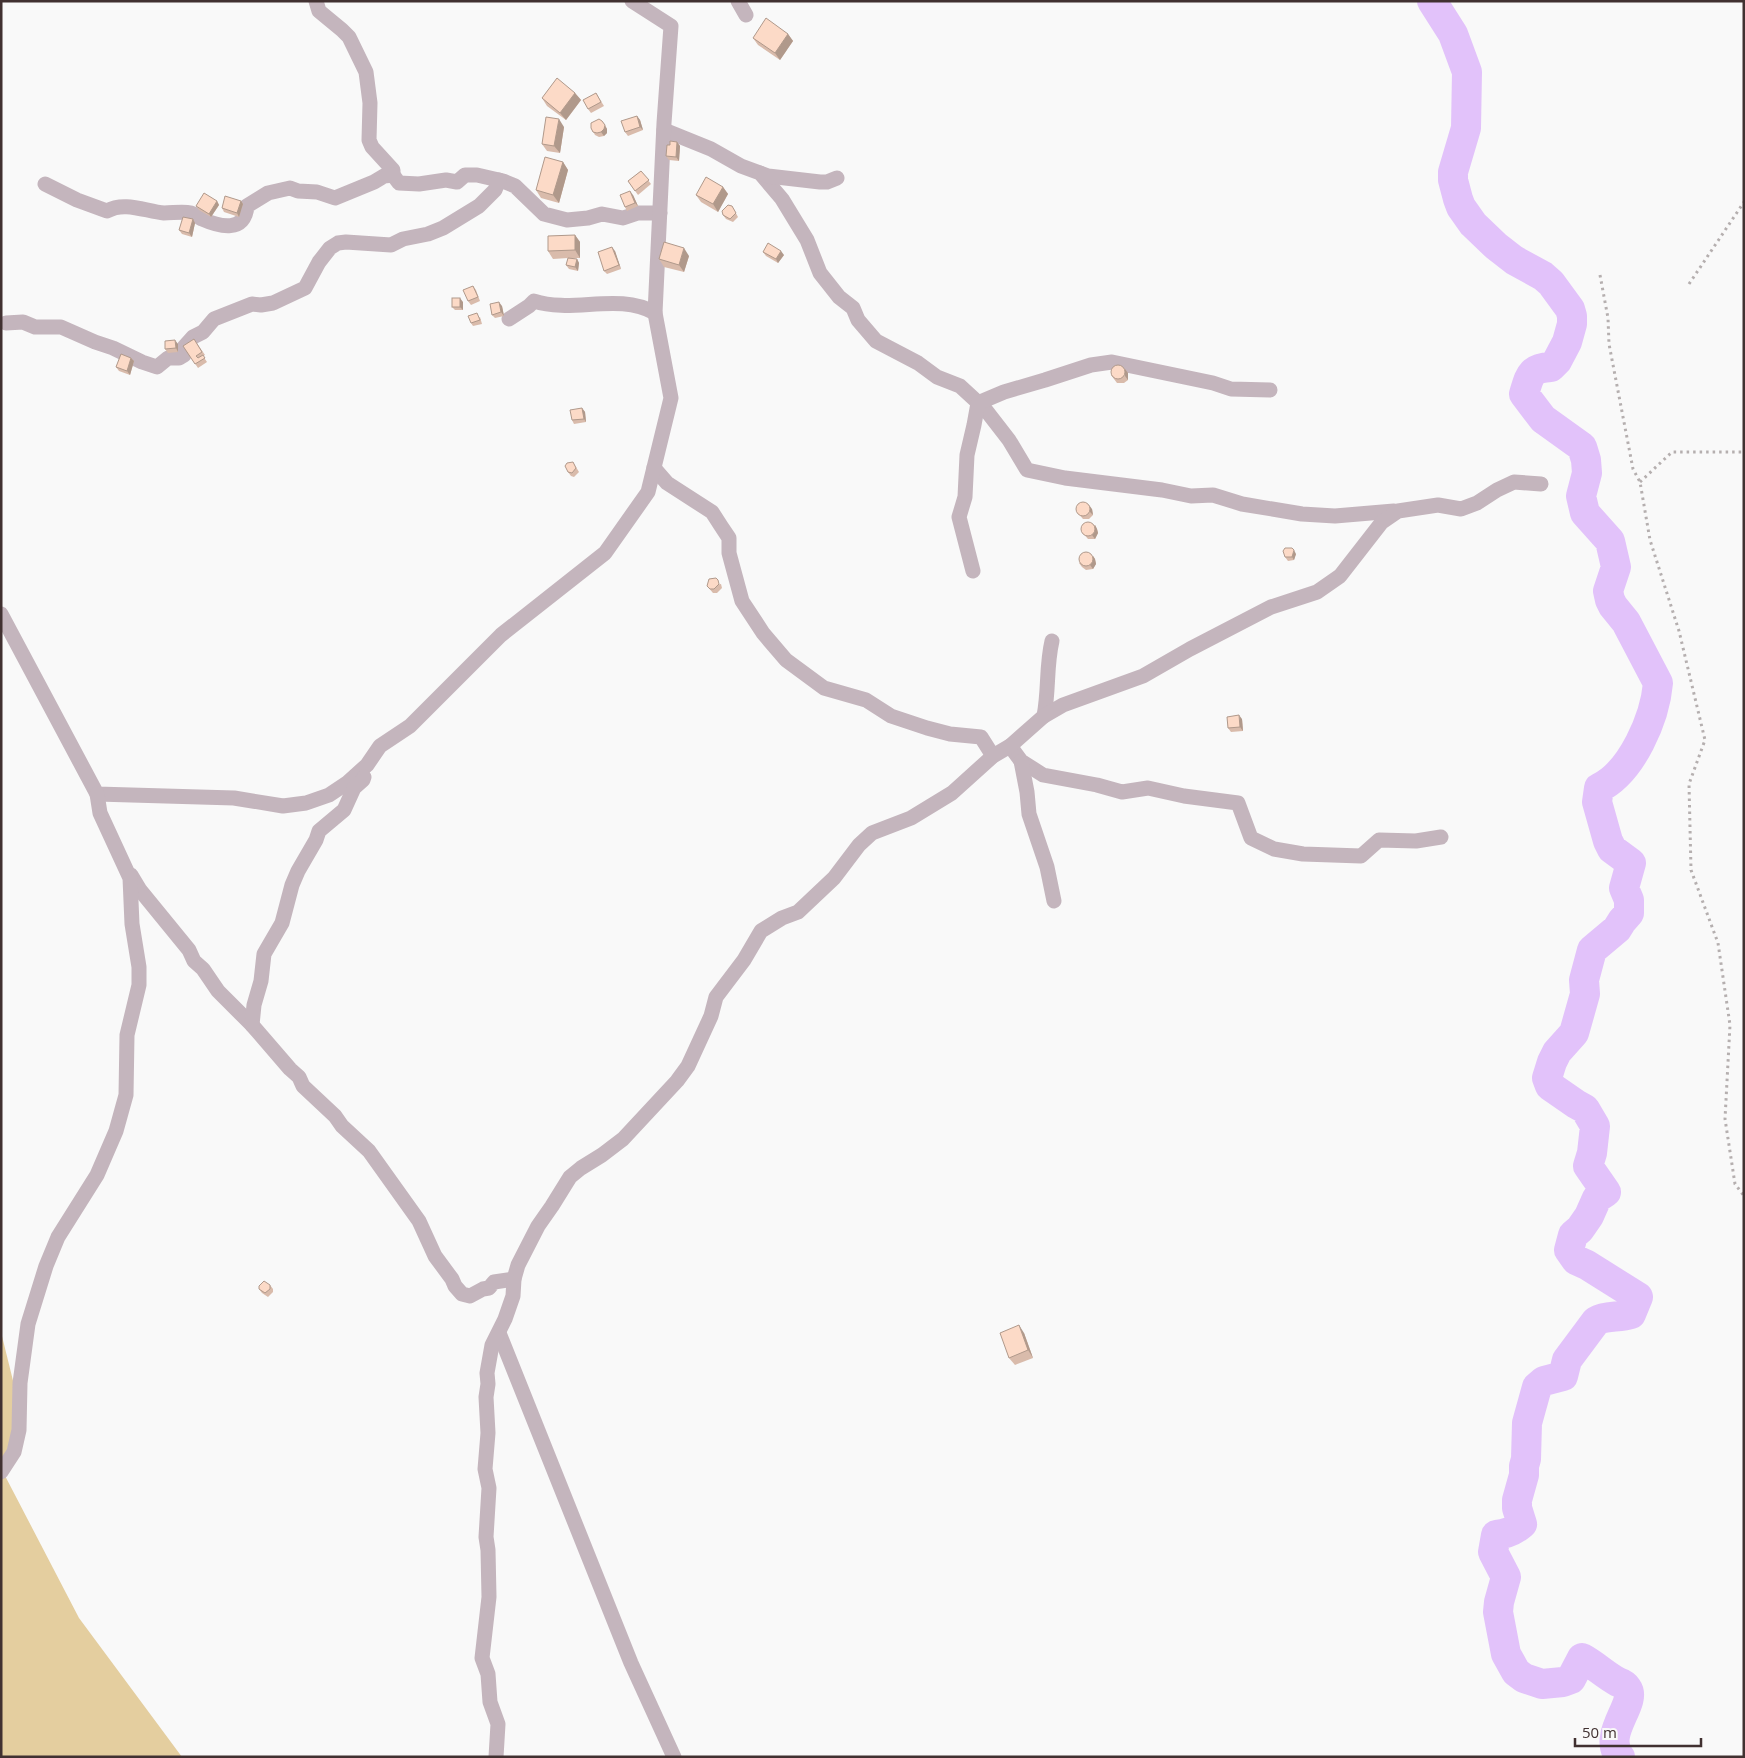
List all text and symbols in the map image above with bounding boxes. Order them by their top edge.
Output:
scale bar [1575,1716,1701,1748]
text: 50 m [1582,1722,1617,1742]

